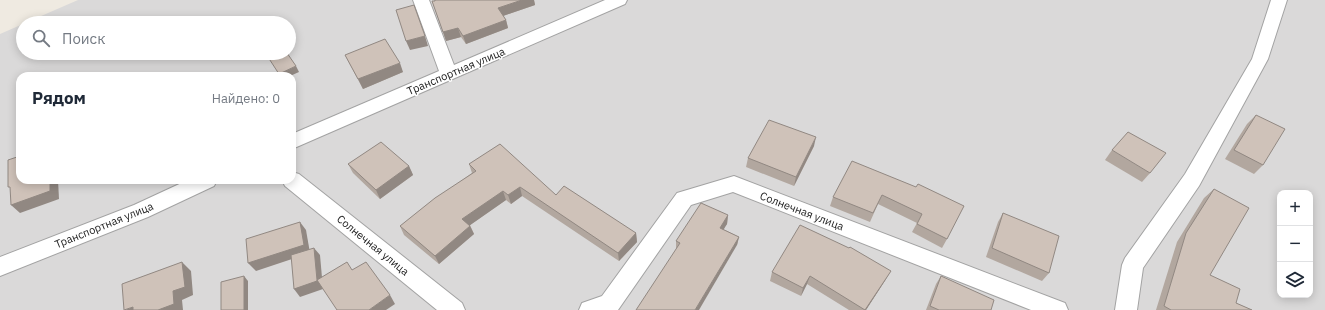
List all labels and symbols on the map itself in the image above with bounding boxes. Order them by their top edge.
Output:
street label: Транспортная улица [405,44,507,98]
street label: Солнечная улица [758,189,846,234]
street label: Транспортная улица [53,199,156,251]
street label: Солнечная улица [334,212,412,278]

